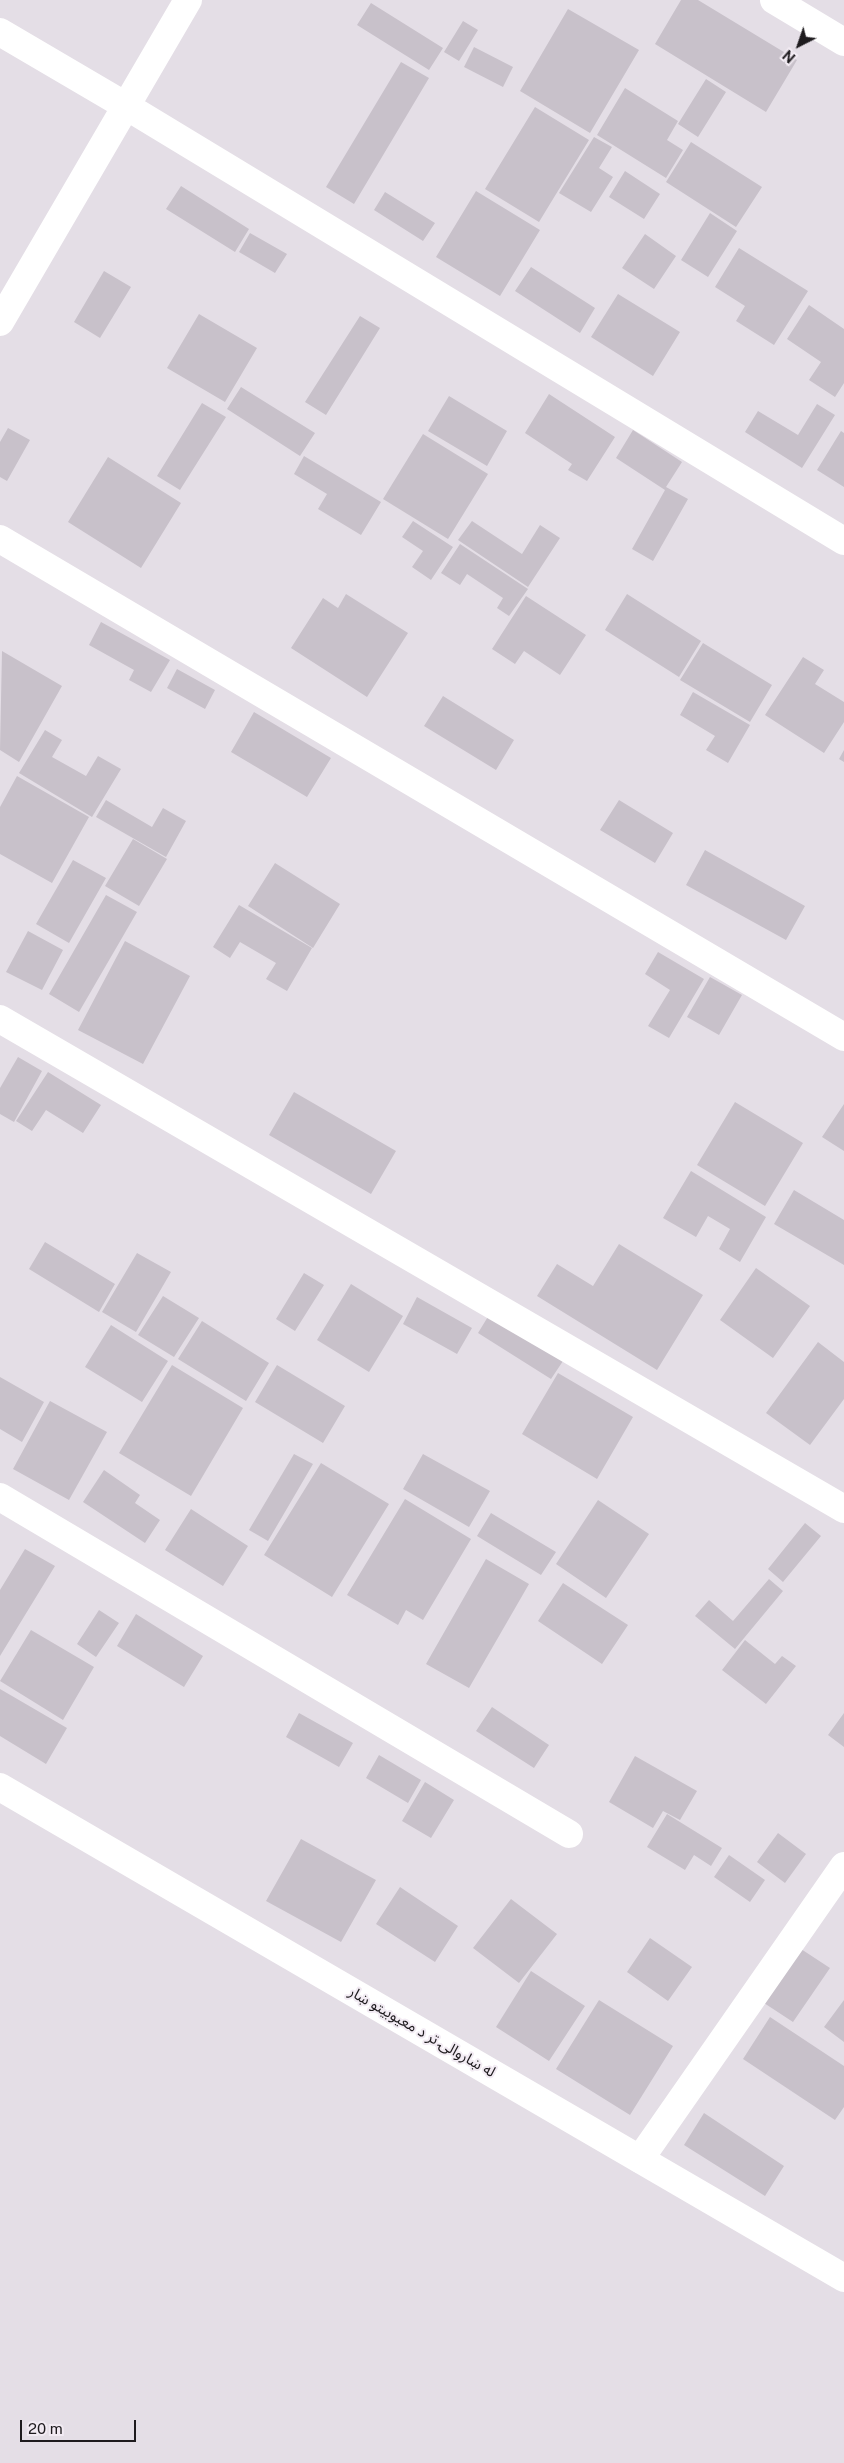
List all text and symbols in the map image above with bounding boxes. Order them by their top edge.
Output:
north arrow [774,20,824,70]
text: N [780,47,799,66]
street label: له ښاروالۍ تر د معیوبیتو ښار [346,1983,498,2081]
scale bar [22,2410,139,2442]
text: 20 m [28,2420,63,2437]

